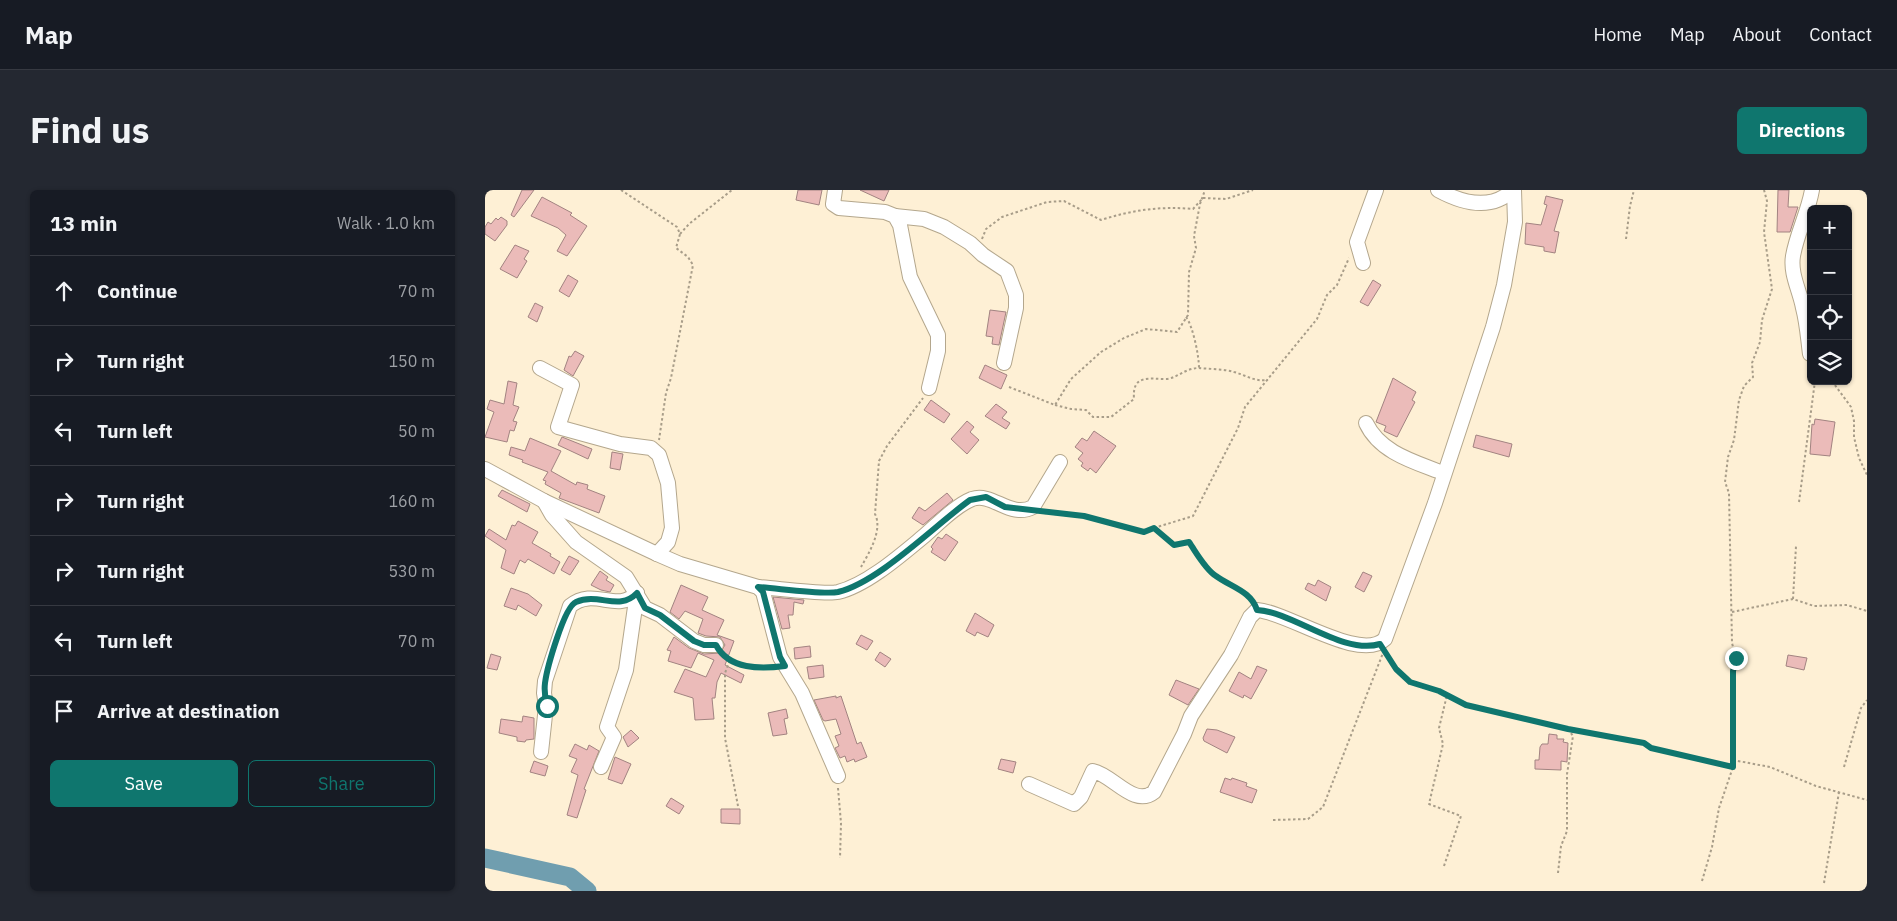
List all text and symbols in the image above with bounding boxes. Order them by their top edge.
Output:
text: Map [25,19,73,51]
text: Home [1594,23,1642,46]
text: Map [1670,23,1705,46]
text: About [1733,23,1781,46]
text: Contact [1809,23,1872,46]
text: Find us [30,107,149,153]
button: Directions [1737,107,1867,154]
map controls [1807,205,1852,385]
button: + [1807,205,1852,250]
text: 13 min [50,209,117,237]
text: Walk · 1.0 km [337,213,435,233]
button: − [1807,250,1852,295]
icon: ahead [50,277,78,305]
text: Continue [97,279,177,303]
text: 70 m [398,281,435,301]
button: locate [1807,295,1852,340]
button: layers [1807,340,1852,385]
icon: right [50,347,78,375]
text: Turn right [97,349,184,373]
text: 150 m [388,351,435,371]
icon: left [50,417,78,445]
text: Turn left [97,419,173,443]
text: 50 m [398,421,435,441]
icon: right [50,487,78,515]
text: Turn right [97,489,184,513]
text: 160 m [388,491,435,511]
icon: right [50,557,78,585]
text: Turn right [97,559,184,583]
text: 530 m [388,561,435,581]
icon: left [50,627,78,655]
text: Turn left [97,629,173,653]
text: 70 m [398,631,435,651]
route end [1725,647,1748,670]
route start [536,695,559,718]
icon: arrive [50,697,78,725]
text: Arrive at destination [97,699,280,723]
button: Save [50,760,238,807]
button: Share [248,760,435,807]

